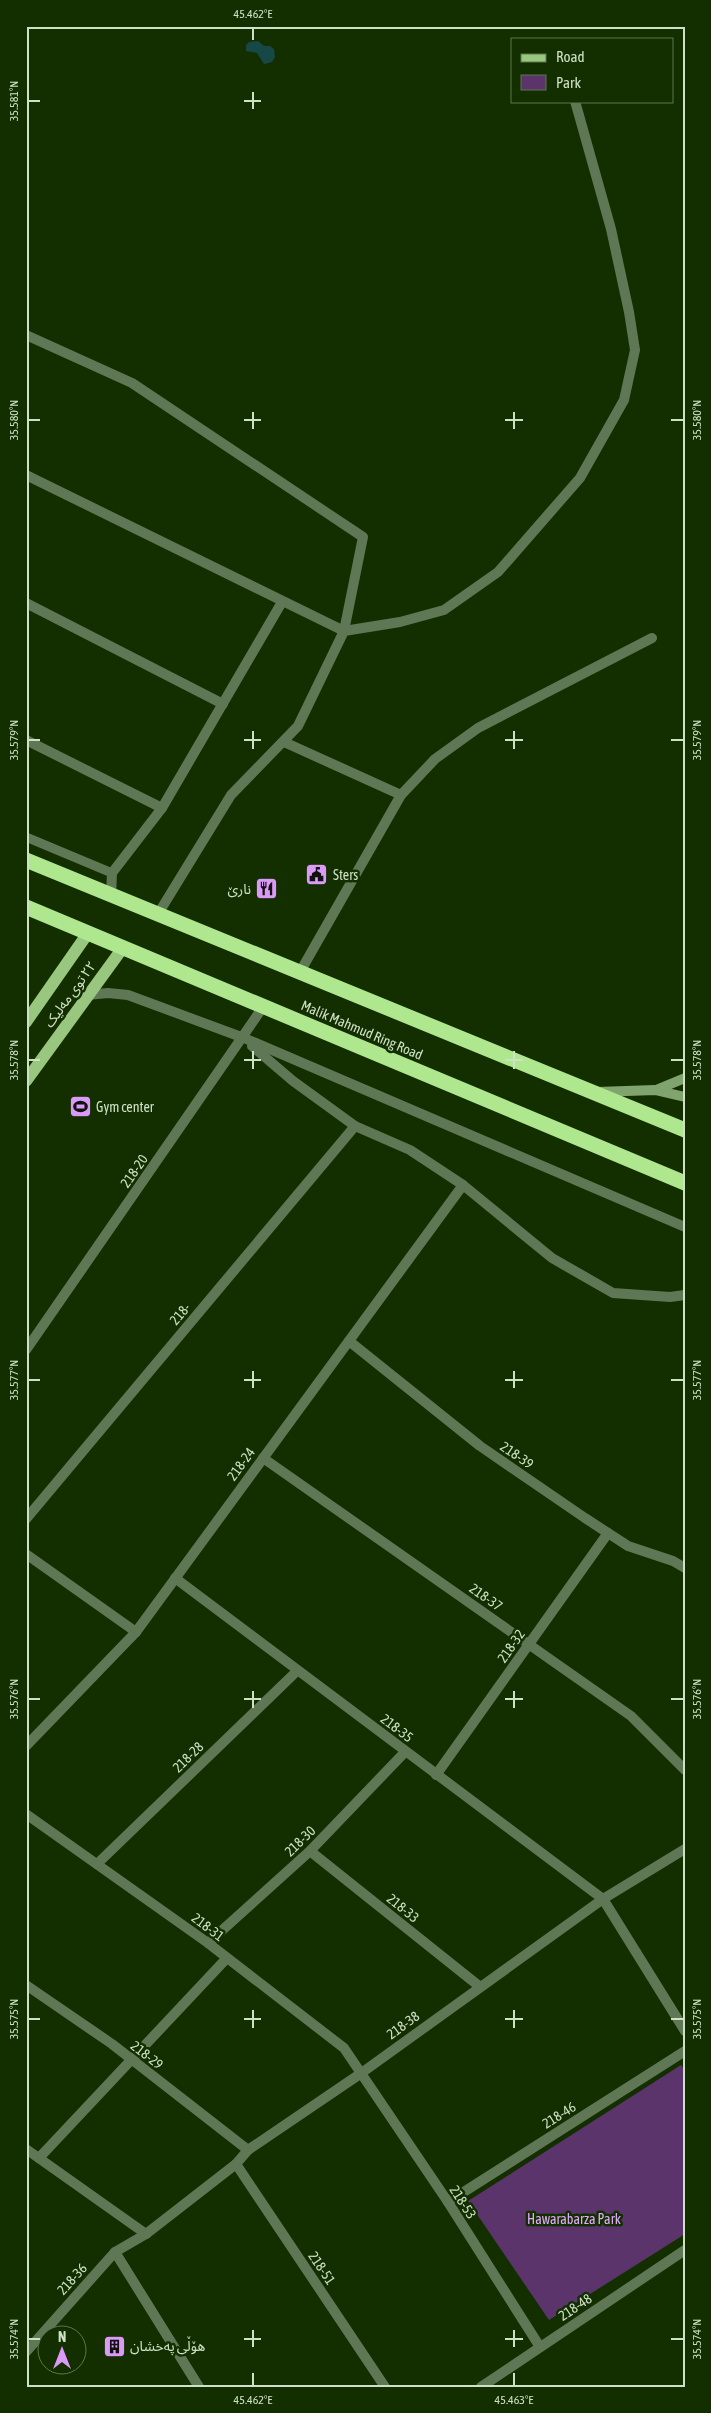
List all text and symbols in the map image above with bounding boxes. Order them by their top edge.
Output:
text: 45.462°E [234,7,272,21]
legend [511,38,674,102]
text: Road [556,48,585,65]
text: Park [556,74,581,91]
text: 35.581°N [7,81,21,121]
text: 35.580°N [7,400,21,440]
text: 35.580°N [690,400,704,440]
text: 35.579°N [7,720,21,760]
text: 35.579°N [690,720,704,760]
public building icon: Sters [305,863,329,887]
place label: Sters [333,867,358,883]
restaurant icon: نارێ [255,877,279,901]
place label: نارێ [227,881,251,898]
street label: ٢٢ توی مەلیک [41,958,100,1031]
street label: Malik Mahmud Ring Road [299,997,425,1063]
text: 35.578°N [7,1040,21,1080]
text: 35.578°N [690,1040,704,1080]
sports icon: Gym center [68,1095,92,1119]
place label: Gym center [96,1099,155,1115]
street label: 218-20 [117,1151,151,1190]
street label: 218- [166,1300,194,1328]
text: 35.577°N [7,1360,21,1400]
text: 35.577°N [690,1360,704,1400]
street label: 218-39 [497,1438,537,1472]
street label: 218-24 [224,1444,258,1483]
street label: 218-37 [467,1580,505,1614]
street label: 218-32 [494,1627,528,1665]
text: 35.576°N [7,1679,21,1719]
text: 35.576°N [690,1679,704,1719]
street label: 218-35 [378,1711,416,1745]
street label: 218-28 [169,1738,207,1775]
street label: 218-30 [281,1822,319,1859]
street label: 218-33 [384,1890,422,1926]
street label: 218-31 [189,1910,227,1944]
text: 35.575°N [7,1999,21,2039]
text: 35.575°N [690,1999,704,2039]
street label: 218-38 [384,2008,423,2042]
street label: 218-29 [128,2037,166,2073]
street label: 218-46 [539,2098,579,2131]
street label: 218-53 [446,2182,480,2222]
park label: Hawarabarza Park [527,2211,621,2227]
street label: 218-51 [305,2248,339,2288]
street label: 218-36 [54,2260,90,2298]
street label: 218-48 [555,2290,595,2324]
text: 35.574°N [7,2319,21,2359]
text: 35.574°N [690,2319,704,2359]
north arrow [38,2326,88,2376]
text: N [58,2329,66,2345]
building icon: هۆڵی پەخشان [102,2334,126,2358]
place label: هۆڵی پەخشان [130,2336,205,2356]
text: 45.462°E [234,2393,272,2407]
text: 45.463°E [495,2393,533,2407]

